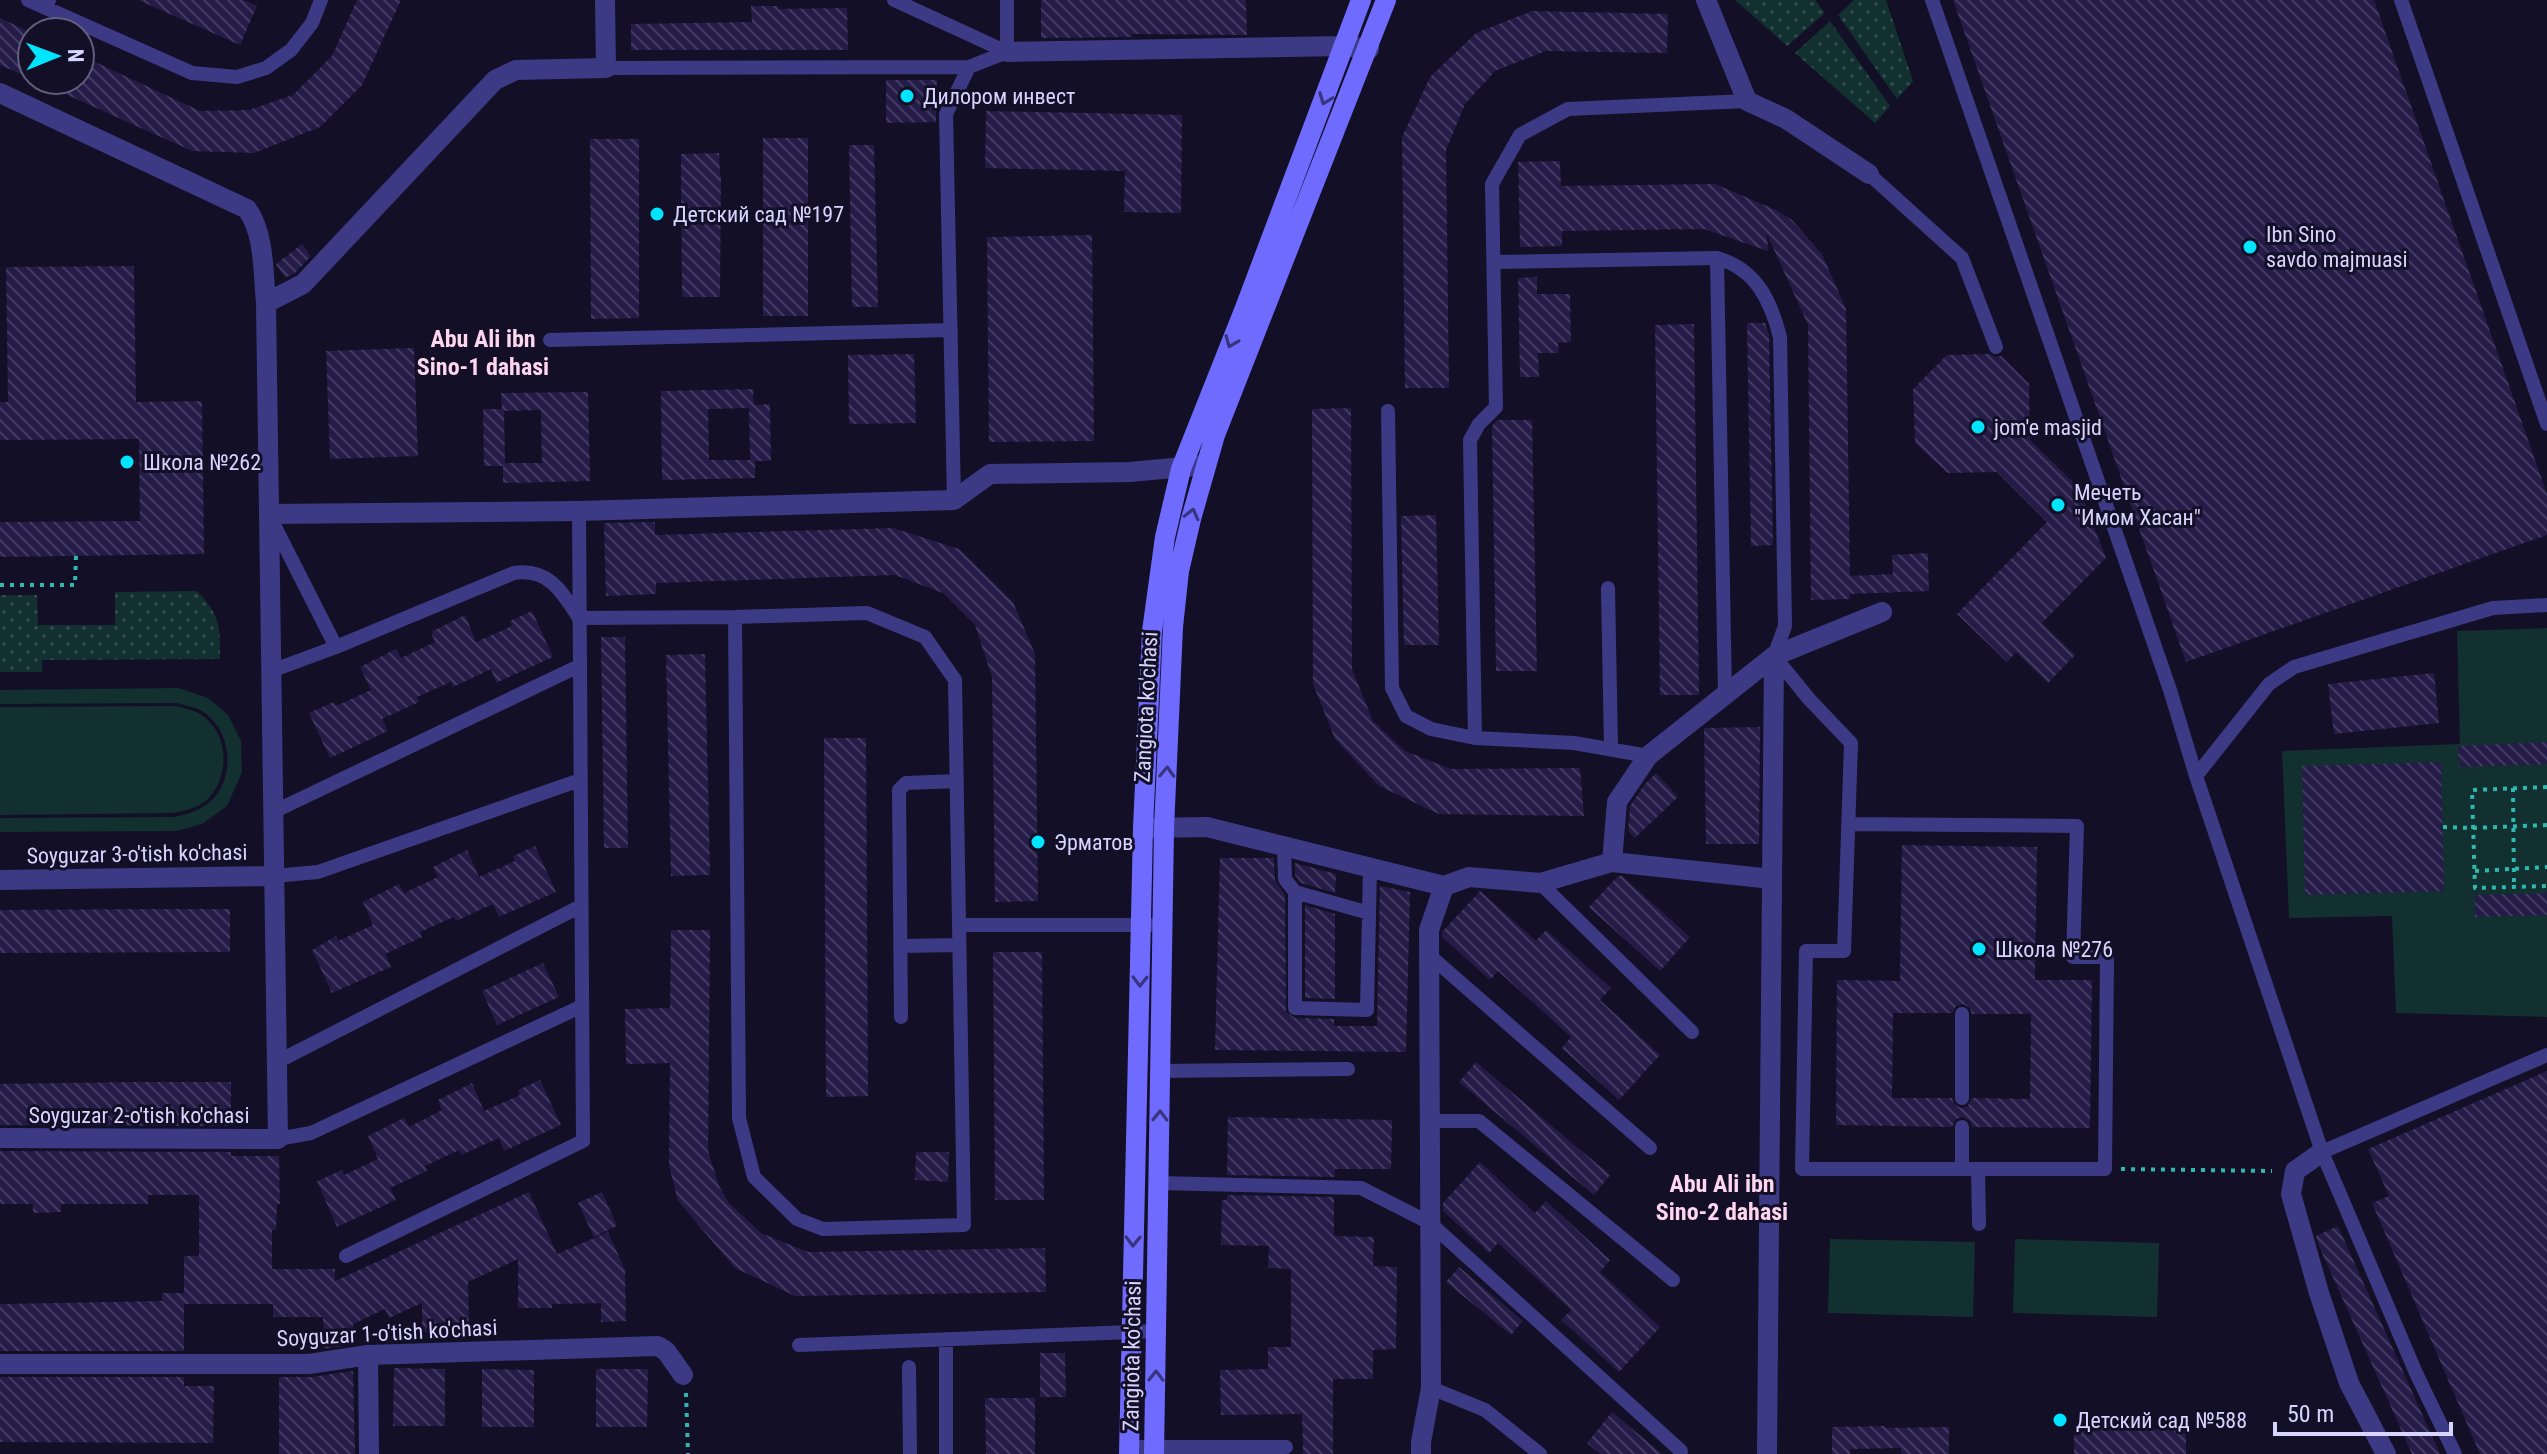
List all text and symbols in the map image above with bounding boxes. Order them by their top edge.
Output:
north arrow [16,16,96,96]
text: N [63,49,88,63]
place label: Дилором инвест [923,84,1075,109]
marker: Дилором инвест [898,87,916,105]
one-way arrow [1318,92,1335,106]
place label: Детский сад №197 [673,202,844,227]
marker: Детский сад №197 [648,205,666,223]
place label: Ibn Sino savdo majmuasi [2266,222,2408,272]
marker: Ibn Sino savdo majmuasi [2241,238,2259,256]
district label: Abu Ali ibn Sino-1 dahasi [417,325,549,381]
one-way arrow [1224,334,1241,348]
place label: jom'e masjid [1993,415,2102,440]
marker: jom'e masjid [1969,418,1987,436]
place label: Школа №262 [143,450,261,475]
marker: Школа №262 [118,453,136,471]
place label: Мечеть "Имом Хасан" [2074,480,2201,530]
marker: Мечеть "Имом Хасан" [2049,496,2067,514]
one-way arrow [1182,508,1199,522]
street label: Zangiota ko'chasi [1130,631,1162,783]
one-way arrow [1158,765,1175,778]
place label: Эрматов [1054,830,1133,855]
marker: Эрматов [1029,833,1047,851]
street label: Soyguzar 3-o'tish ko'chasi [26,840,248,868]
place label: Школа №276 [1995,937,2113,962]
marker: Школа №276 [1970,940,1988,958]
one-way arrow [1131,975,1149,988]
street label: Soyguzar 2-o'tish ko'chasi [29,1103,249,1128]
one-way arrow [1151,1109,1169,1122]
district label: Abu Ali ibn Sino-2 dahasi [1656,1170,1788,1226]
one-way arrow [1125,1235,1142,1248]
street label: Zangiota ko'chasi [1118,1280,1146,1432]
street label: Soyguzar 1-o'tish ko'chasi [276,1315,498,1351]
one-way arrow [1147,1369,1165,1382]
scale bar [2275,1386,2451,1436]
text: 50 m [2287,1400,2334,1428]
place label: Детский сад №588 [2076,1408,2247,1433]
marker: Детский сад №588 [2051,1411,2069,1429]

